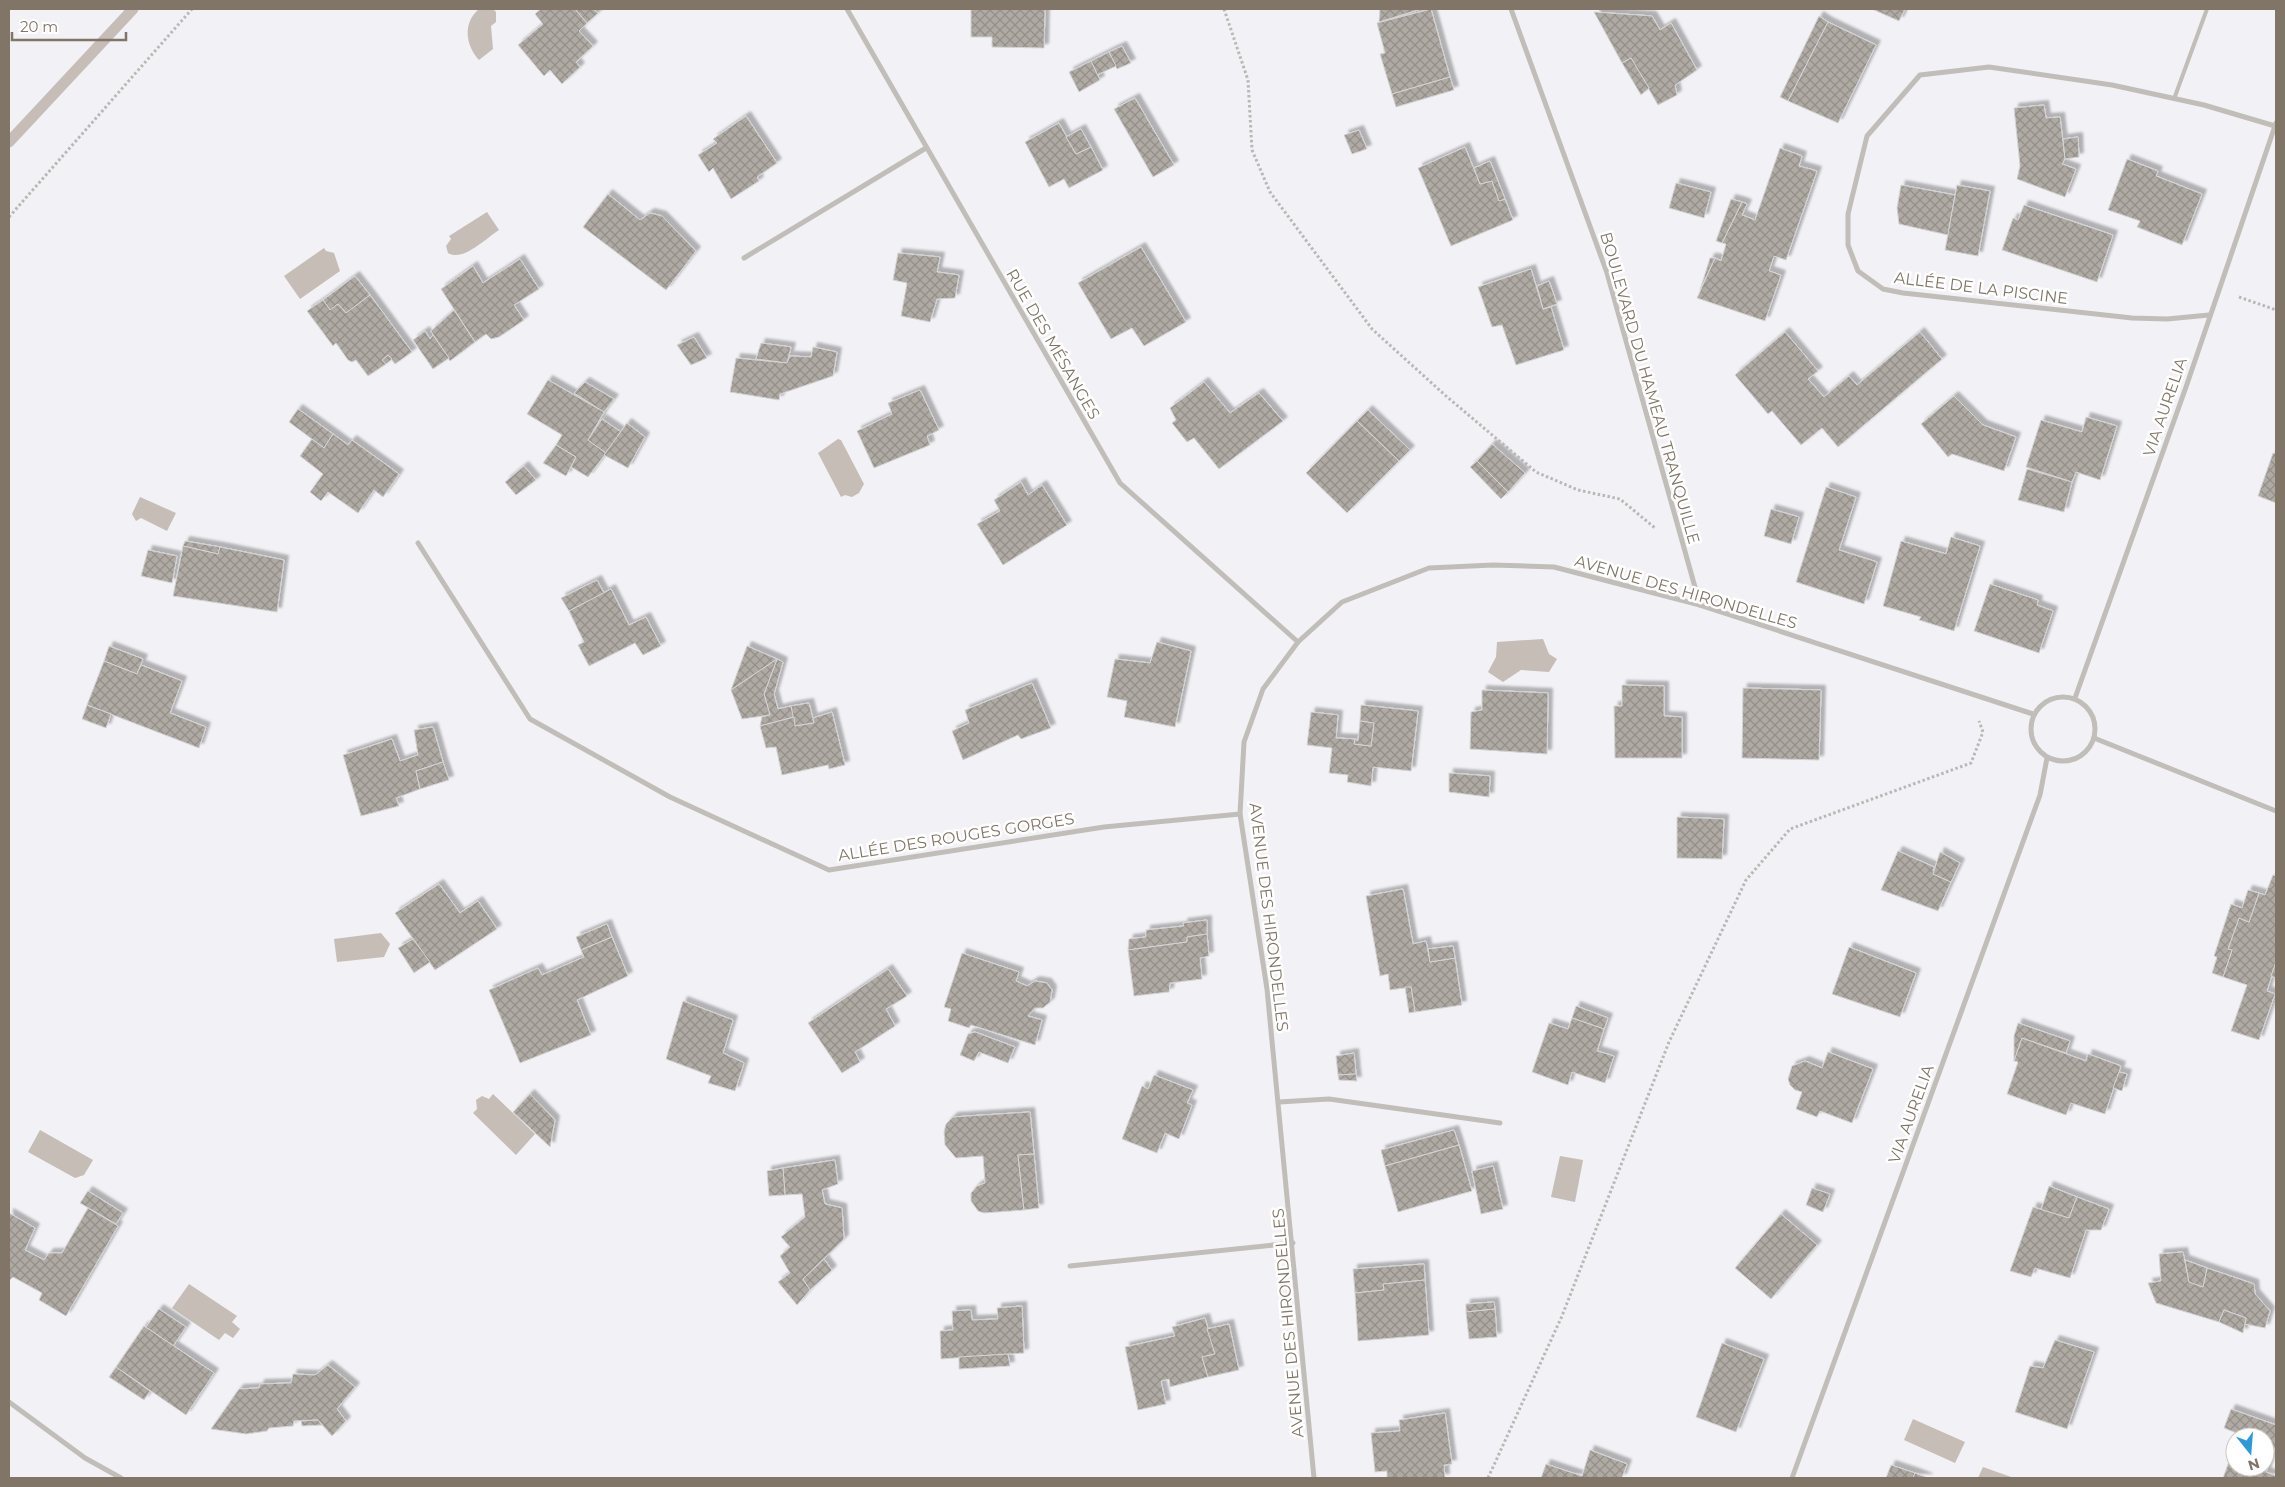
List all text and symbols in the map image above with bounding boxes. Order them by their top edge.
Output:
scale bar [12,10,126,42]
text: 20 m [20,17,58,36]
street label: BOULEVARD DU HAMEAU TRANQUILLE [1596,230,1704,546]
street label: RUE DES MÉSANGES [1002,266,1104,423]
street label: ALLÉE DE LA PISCINE [1893,268,2069,308]
street label: VIA AURELIA [2139,355,2191,459]
street label: AVENUE DES HIRONDELLES [1573,551,1799,633]
street label: AVENUE DES HIRONDELLES [1246,802,1292,1033]
street label: ALLÉE DES ROUGES GORGES [837,809,1076,865]
street label: VIA AURELIA [1884,1062,1938,1166]
street label: AVENUE DES HIRONDELLES [1268,1207,1307,1438]
north arrow [2225,1427,2275,1477]
text: N [2246,1454,2262,1475]

